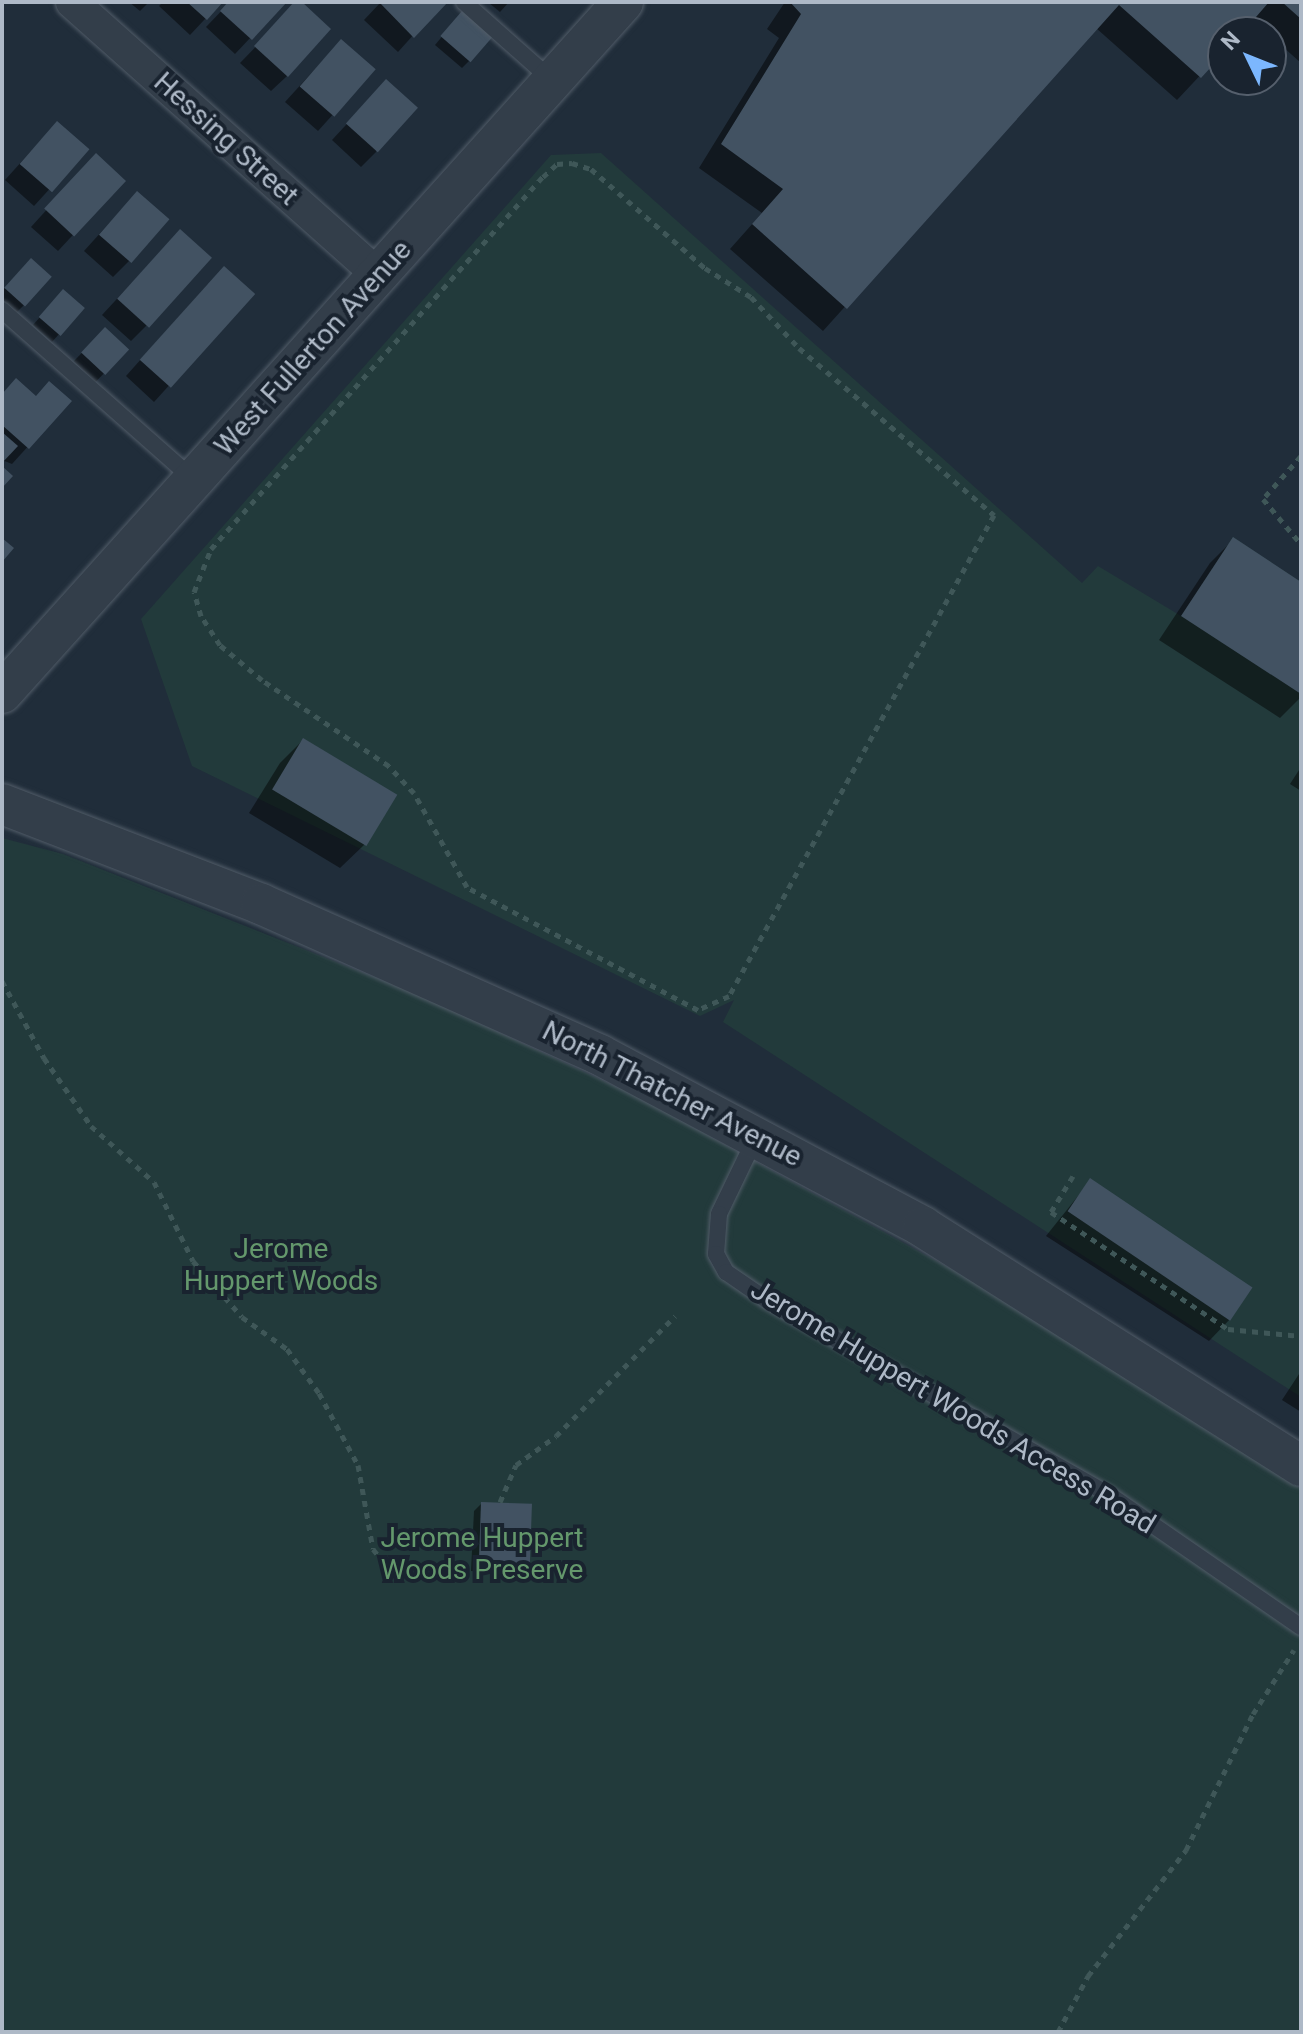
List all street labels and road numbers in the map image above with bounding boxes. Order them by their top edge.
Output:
street label: Hessing Street [147,65,305,213]
street label: West Fullerton Avenue [208,234,418,462]
street label: North Thatcher Avenue [536,1014,808,1174]
street label: Jerome Huppert Woods Access Road [745,1273,1161,1541]

